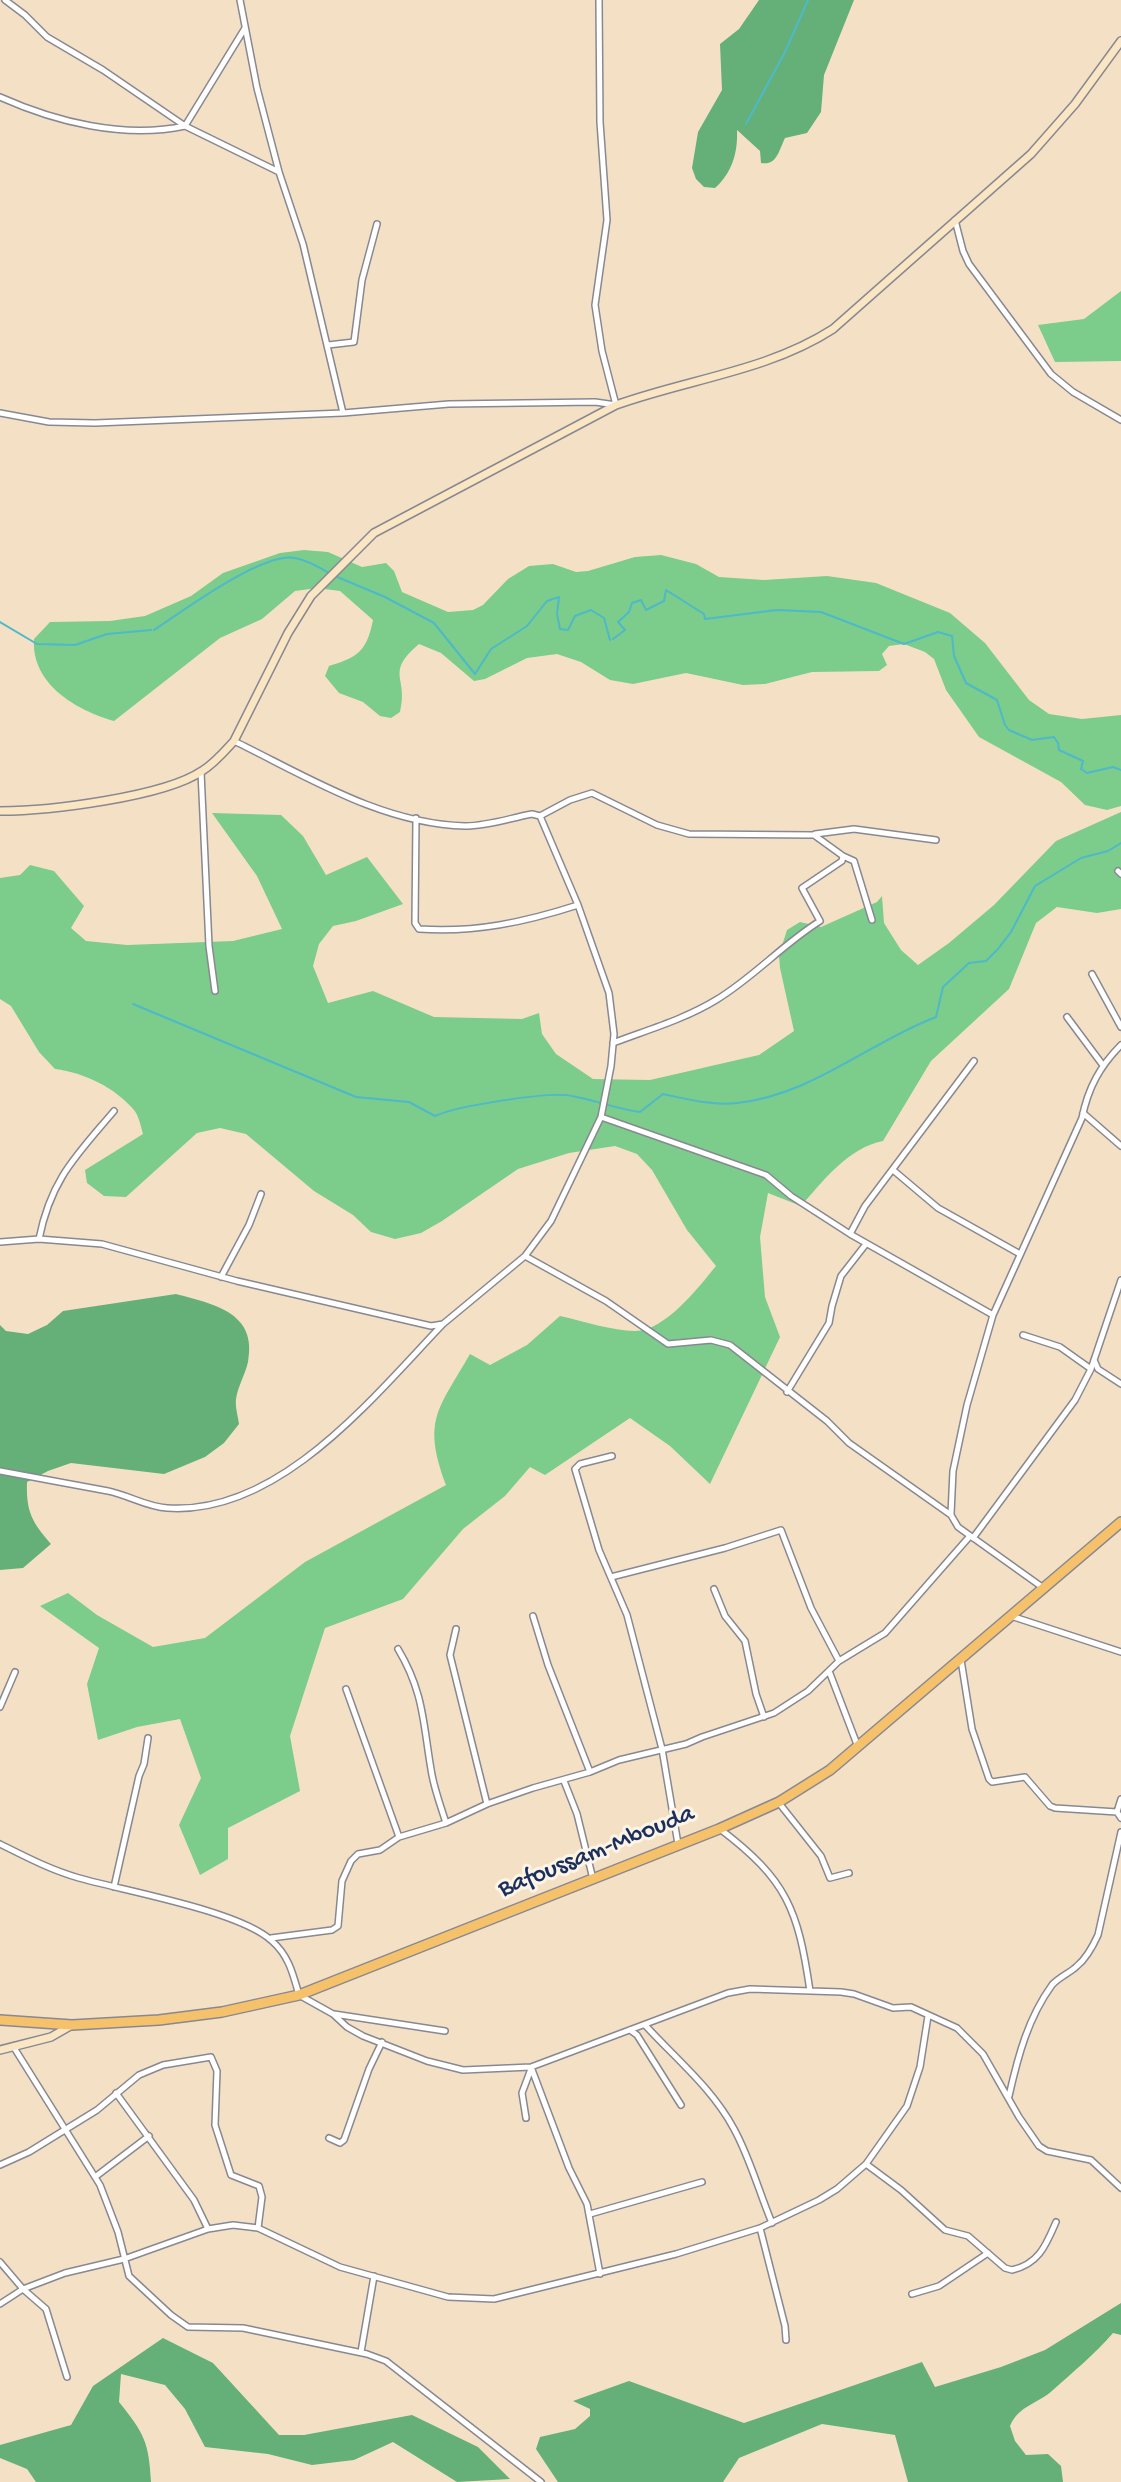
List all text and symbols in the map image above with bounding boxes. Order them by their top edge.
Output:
street label: Bafoussam-Mbouda [494,1799,700,1907]

